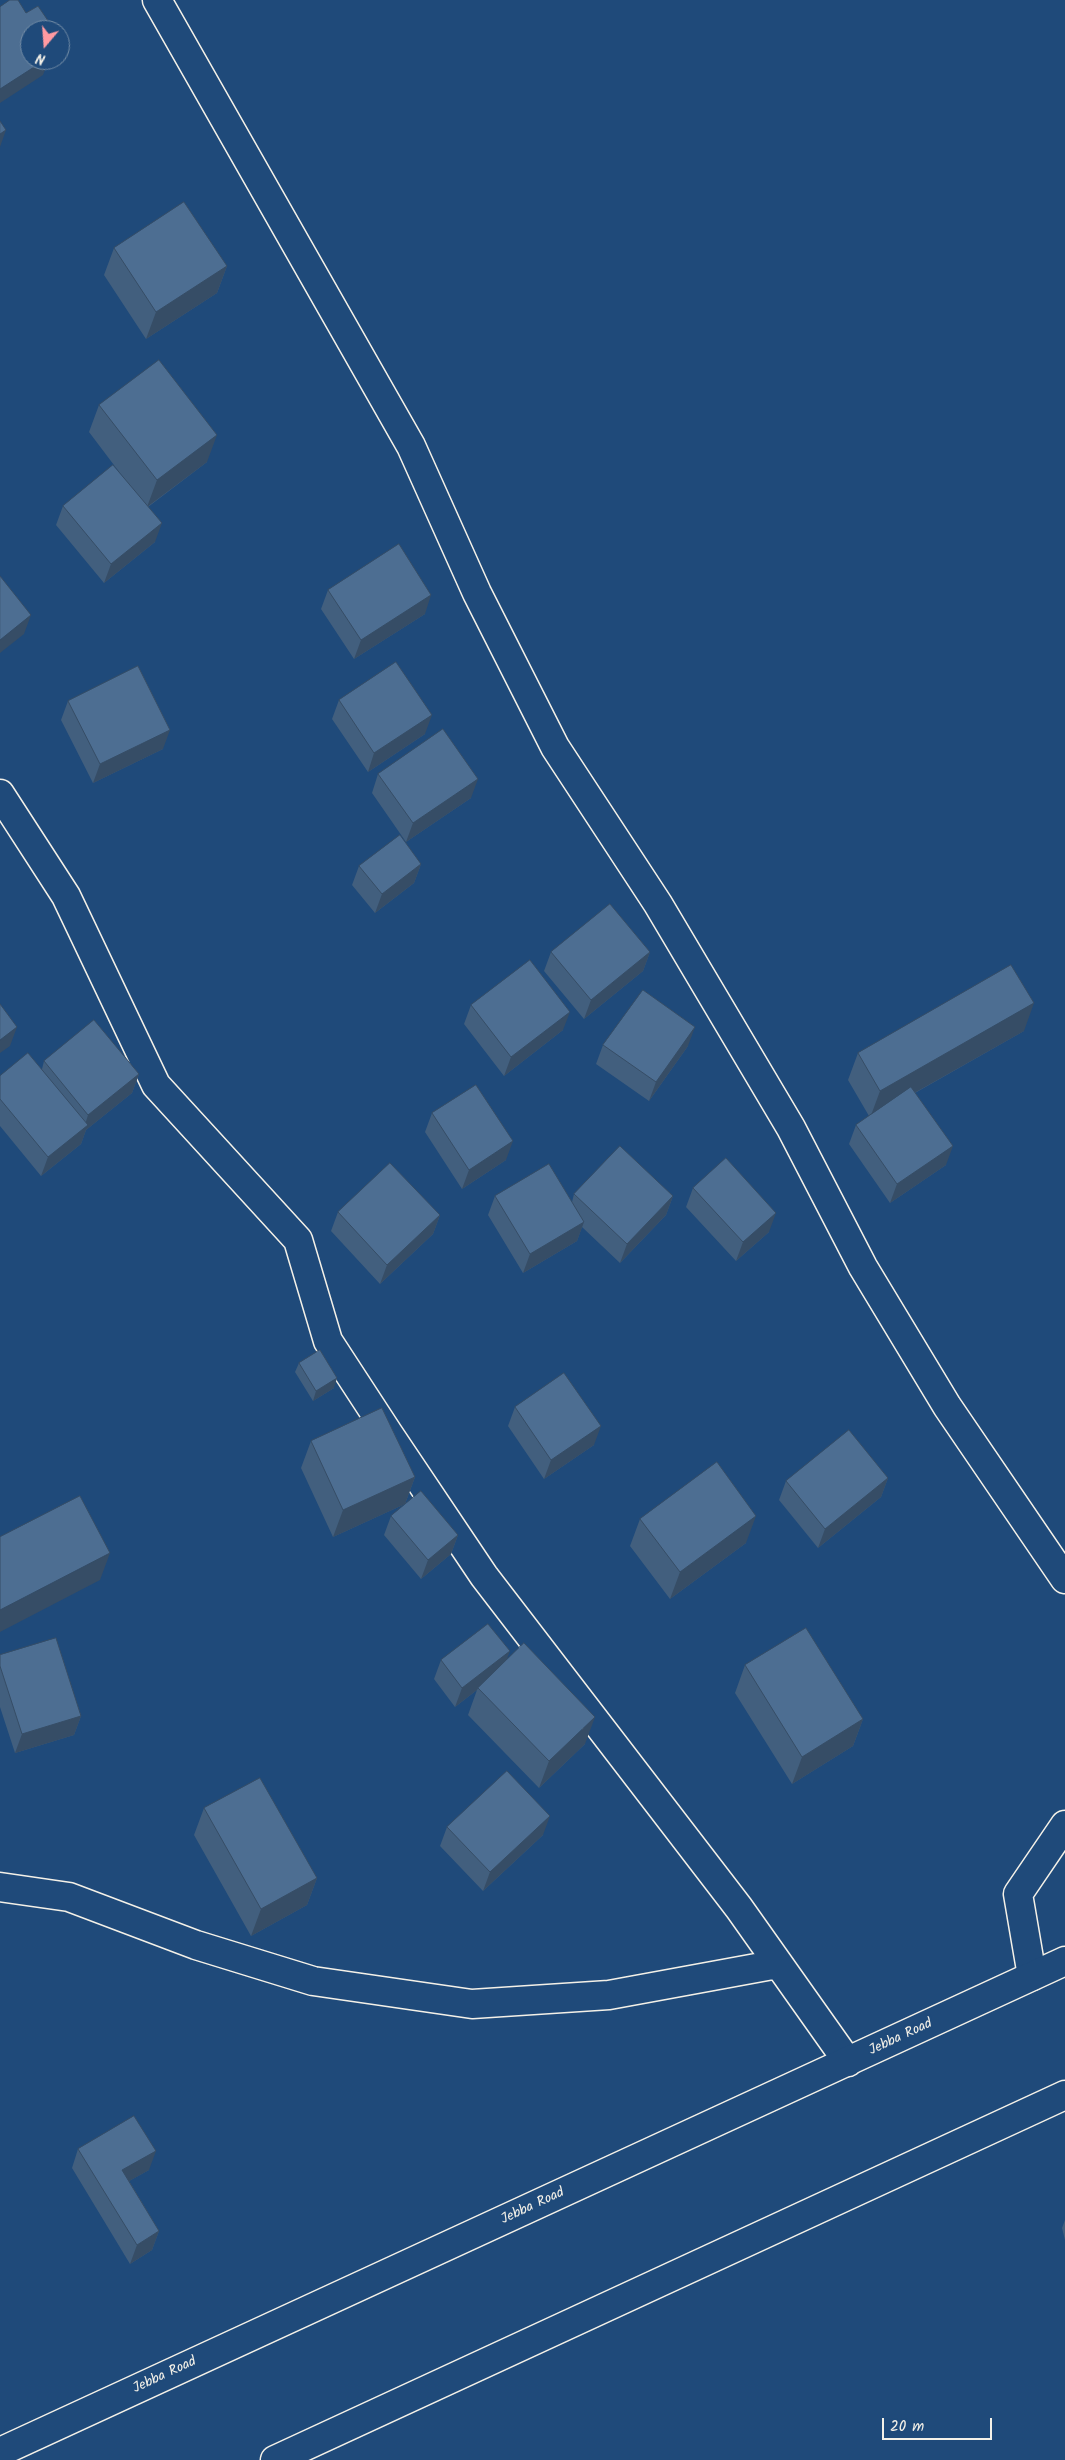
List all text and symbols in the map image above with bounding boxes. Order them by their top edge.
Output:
north arrow [20,20,70,70]
text: N [33,46,48,70]
street label: Jebba Road [867,2016,935,2060]
street label: Jebba Road [499,2185,567,2229]
street label: Jebba Road [131,2354,199,2398]
scale bar [885,2408,995,2440]
text: 20 m [890,2415,924,2439]

